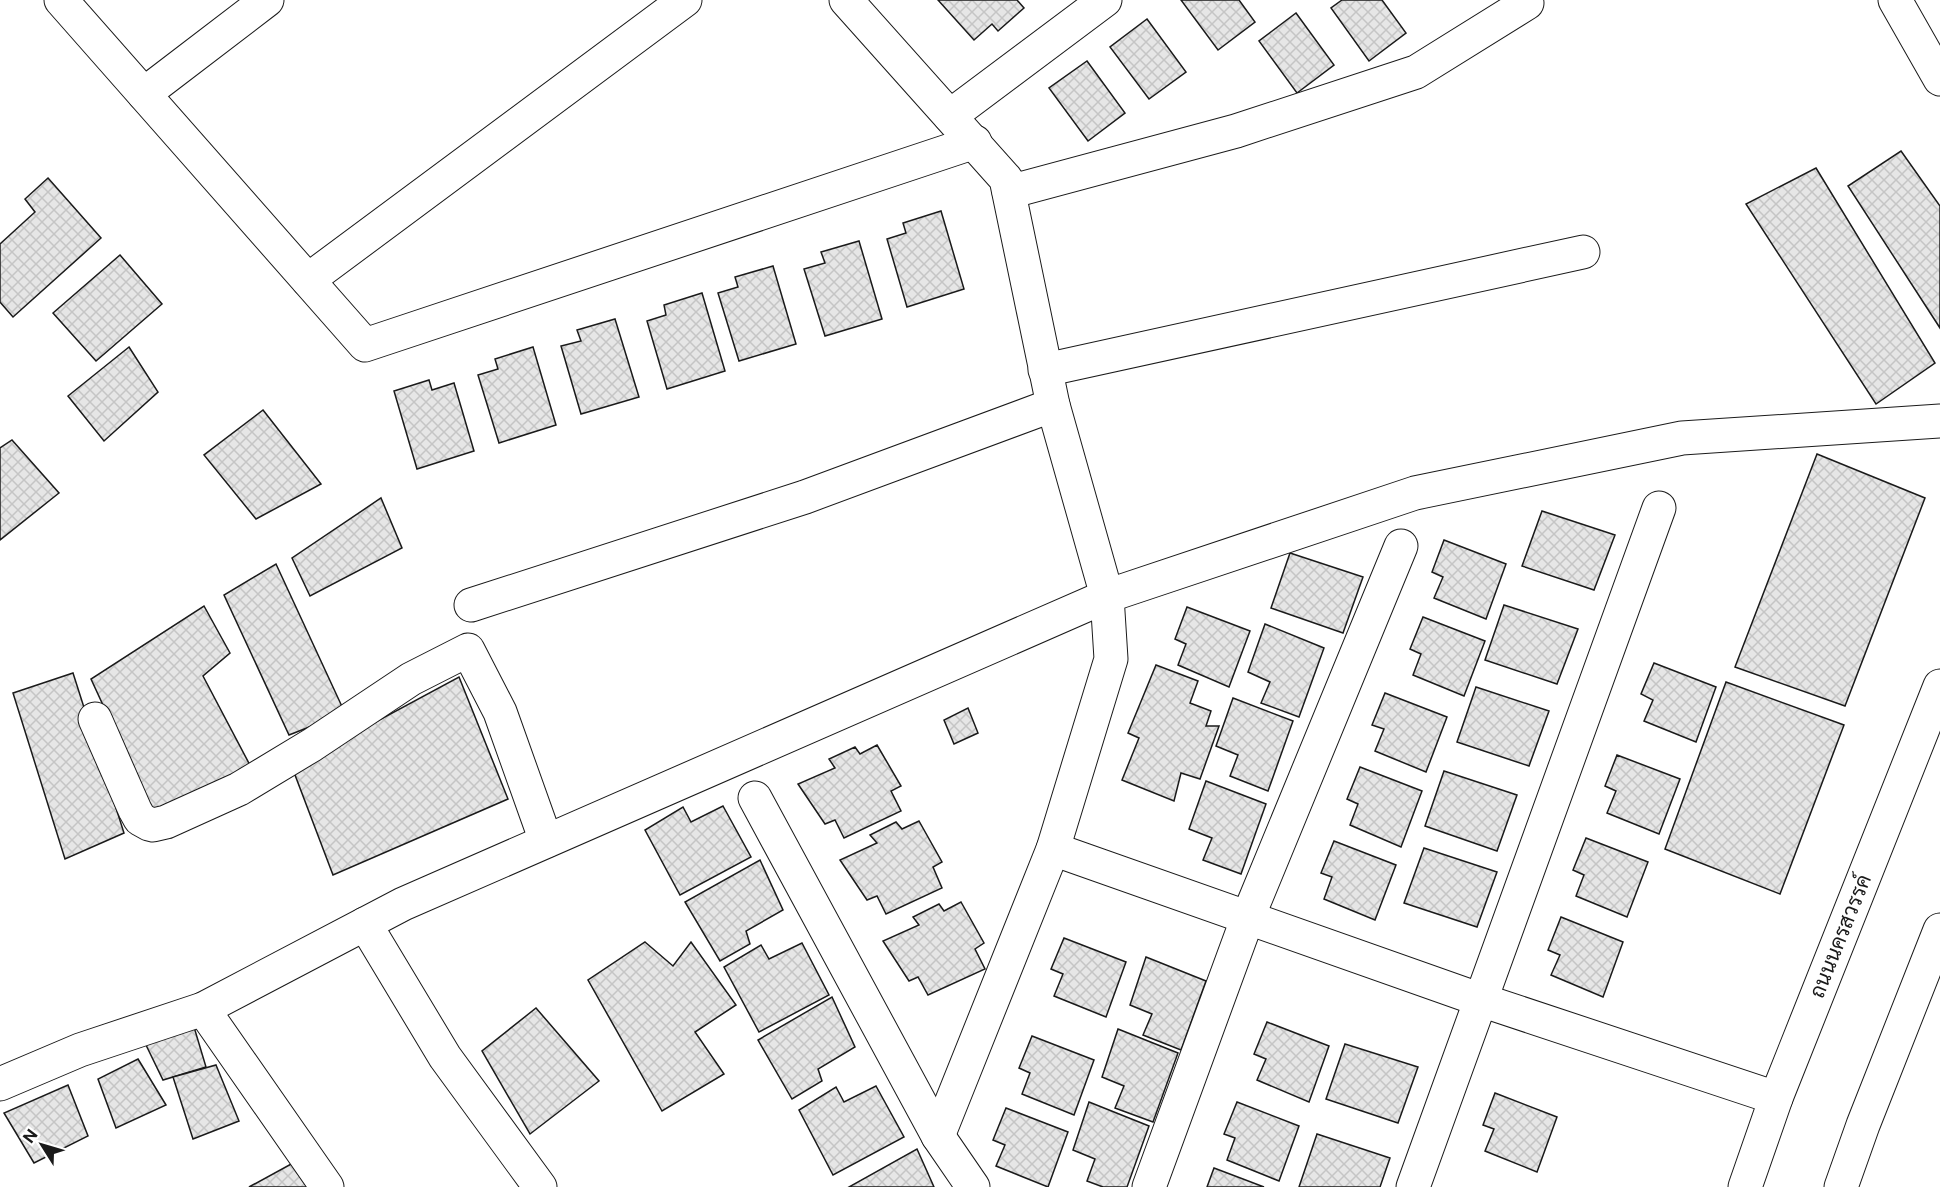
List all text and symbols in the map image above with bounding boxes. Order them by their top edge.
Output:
street label: ถนนนครสวรรค์ [1803,870,1876,1001]
north arrow [12,1115,72,1175]
text: N [19,1126,42,1147]

